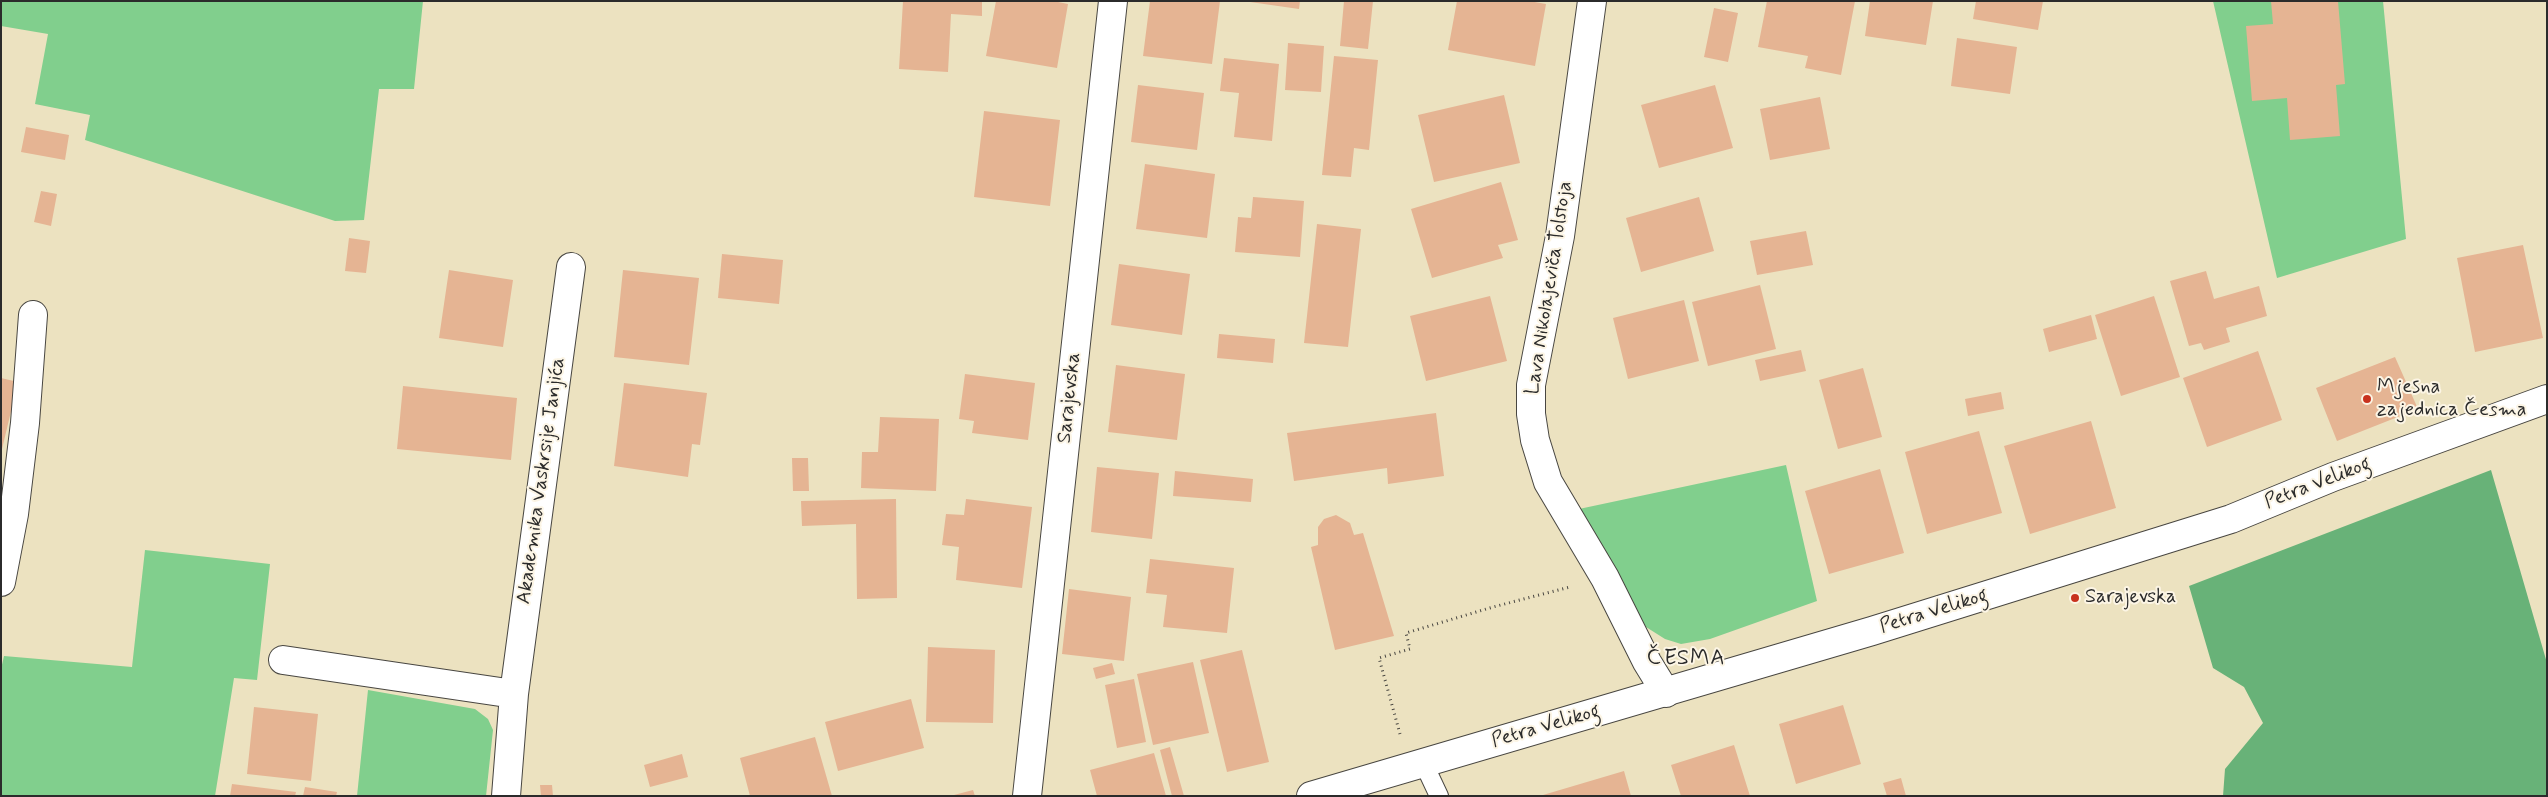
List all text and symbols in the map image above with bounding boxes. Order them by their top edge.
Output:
street label: Lava Nikolajeviča Tolstoja [1521,180,1579,396]
street label: Sarajevska [1053,351,1087,445]
street label: Akademika Vaskrsije Janjića [513,356,571,606]
place label: Mjesna zajednica Česma [2377,376,2526,423]
marker: Mjesna zajednica Česma [2361,393,2373,405]
street label: Petra Velikog [2262,453,2374,515]
street label: Petra Velikog [1877,584,1991,640]
place label: Sarajevska [2085,586,2176,610]
marker: Sarajevska [2069,592,2081,604]
district label: ČESMA [1645,646,1727,672]
street label: Petra Velikog [1489,700,1603,754]

